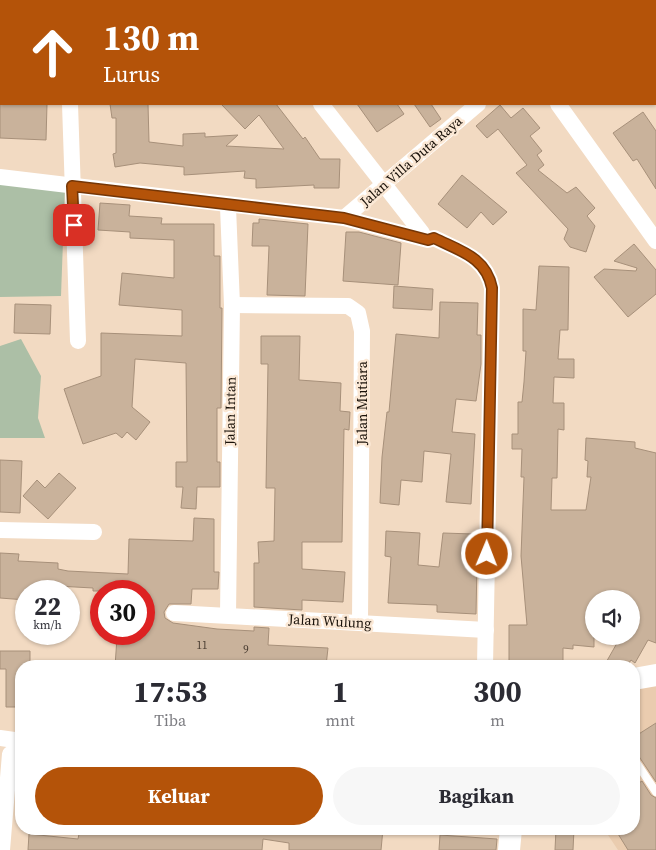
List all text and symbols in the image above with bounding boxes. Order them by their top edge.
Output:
text: 130 m [103,14,199,62]
icon: ahead [20,20,85,85]
text: Lurus [103,59,160,89]
street label: Jalan Villa Duta Raya [355,110,467,212]
pin [53,204,95,246]
icon: arrive [60,211,88,239]
street label: Jalan Mutiara [352,360,372,446]
street label: Jalan Intan [219,376,241,446]
position arrow [460,527,512,579]
speed limit sign: 30 [90,580,155,645]
text: 22 [34,589,61,623]
map controls [585,590,640,645]
button: sound [585,590,640,645]
street label: Jalan Wulung [287,609,372,633]
text: km/h [33,617,62,633]
house number: 11 [197,638,208,653]
house number: 9 [243,642,249,657]
text: 17:53 [133,671,207,712]
text: 1 [332,671,348,712]
text: 300 [473,671,522,712]
text: Tiba [154,709,186,731]
text: mnt [326,709,355,731]
text: m [490,709,505,731]
button: Keluar [35,767,323,825]
button: Bagikan [333,767,620,825]

